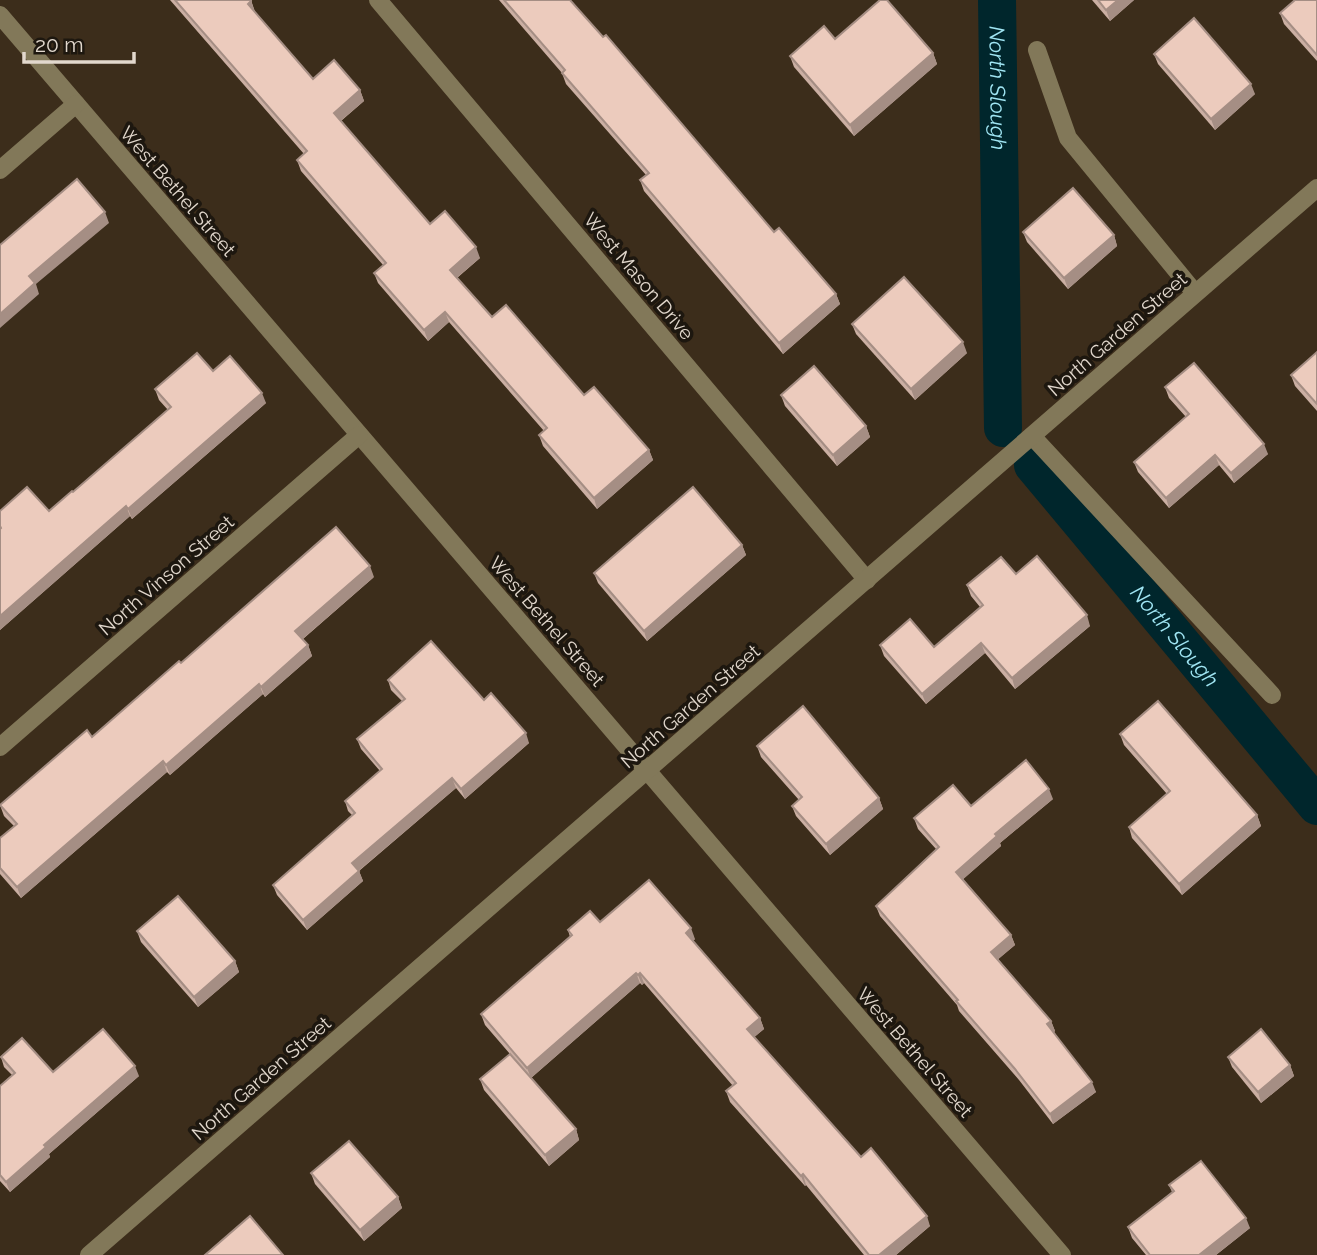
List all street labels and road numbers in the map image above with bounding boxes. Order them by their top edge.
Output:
street label: West Bethel Street [116,122,241,261]
street label: West Mason Drive [580,208,698,344]
street label: North Garden Street [1043,267,1191,400]
street label: North Vinson Street [94,510,238,640]
street label: West Bethel Street [485,552,610,691]
street label: North Garden Street [616,639,764,772]
street label: West Bethel Street [853,983,978,1122]
street label: North Garden Street [187,1011,335,1144]

